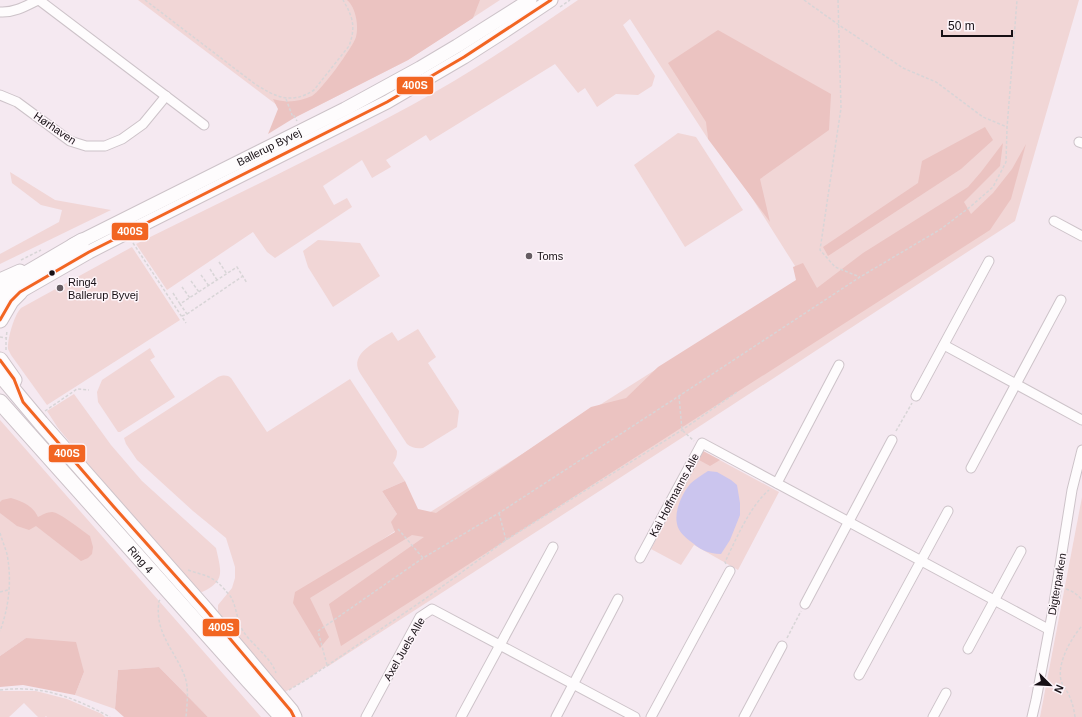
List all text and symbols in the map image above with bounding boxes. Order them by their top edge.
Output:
scale bar [942,12,1012,38]
text: 50 m [948,19,975,33]
line badge: 400S [396,76,434,95]
text: 400S [402,79,428,91]
street label: Hørhaven [32,110,78,146]
street label: Ballerup Byvej [235,126,303,168]
line badge: 400S [111,222,149,241]
text: 400S [117,225,143,237]
place label: Toms [537,250,564,262]
marker: Toms [524,251,534,261]
unlabelled marker [47,268,57,278]
place label: Ring4 Ballerup Byvej [68,276,138,301]
marker: Ring4 Ballerup Byvej [55,283,65,293]
line badge: 400S [48,444,86,463]
text: 400S [54,447,80,459]
street label: Kai Hoffmanns Alle [647,451,701,539]
street label: Ring 4 [125,544,156,575]
street label: Digterparken [1046,552,1068,616]
street label: Axel Juels Alle [381,615,427,683]
line badge: 400S [202,618,240,637]
text: 400S [208,621,234,633]
north arrow [1030,665,1070,705]
text: N [1052,683,1066,695]

